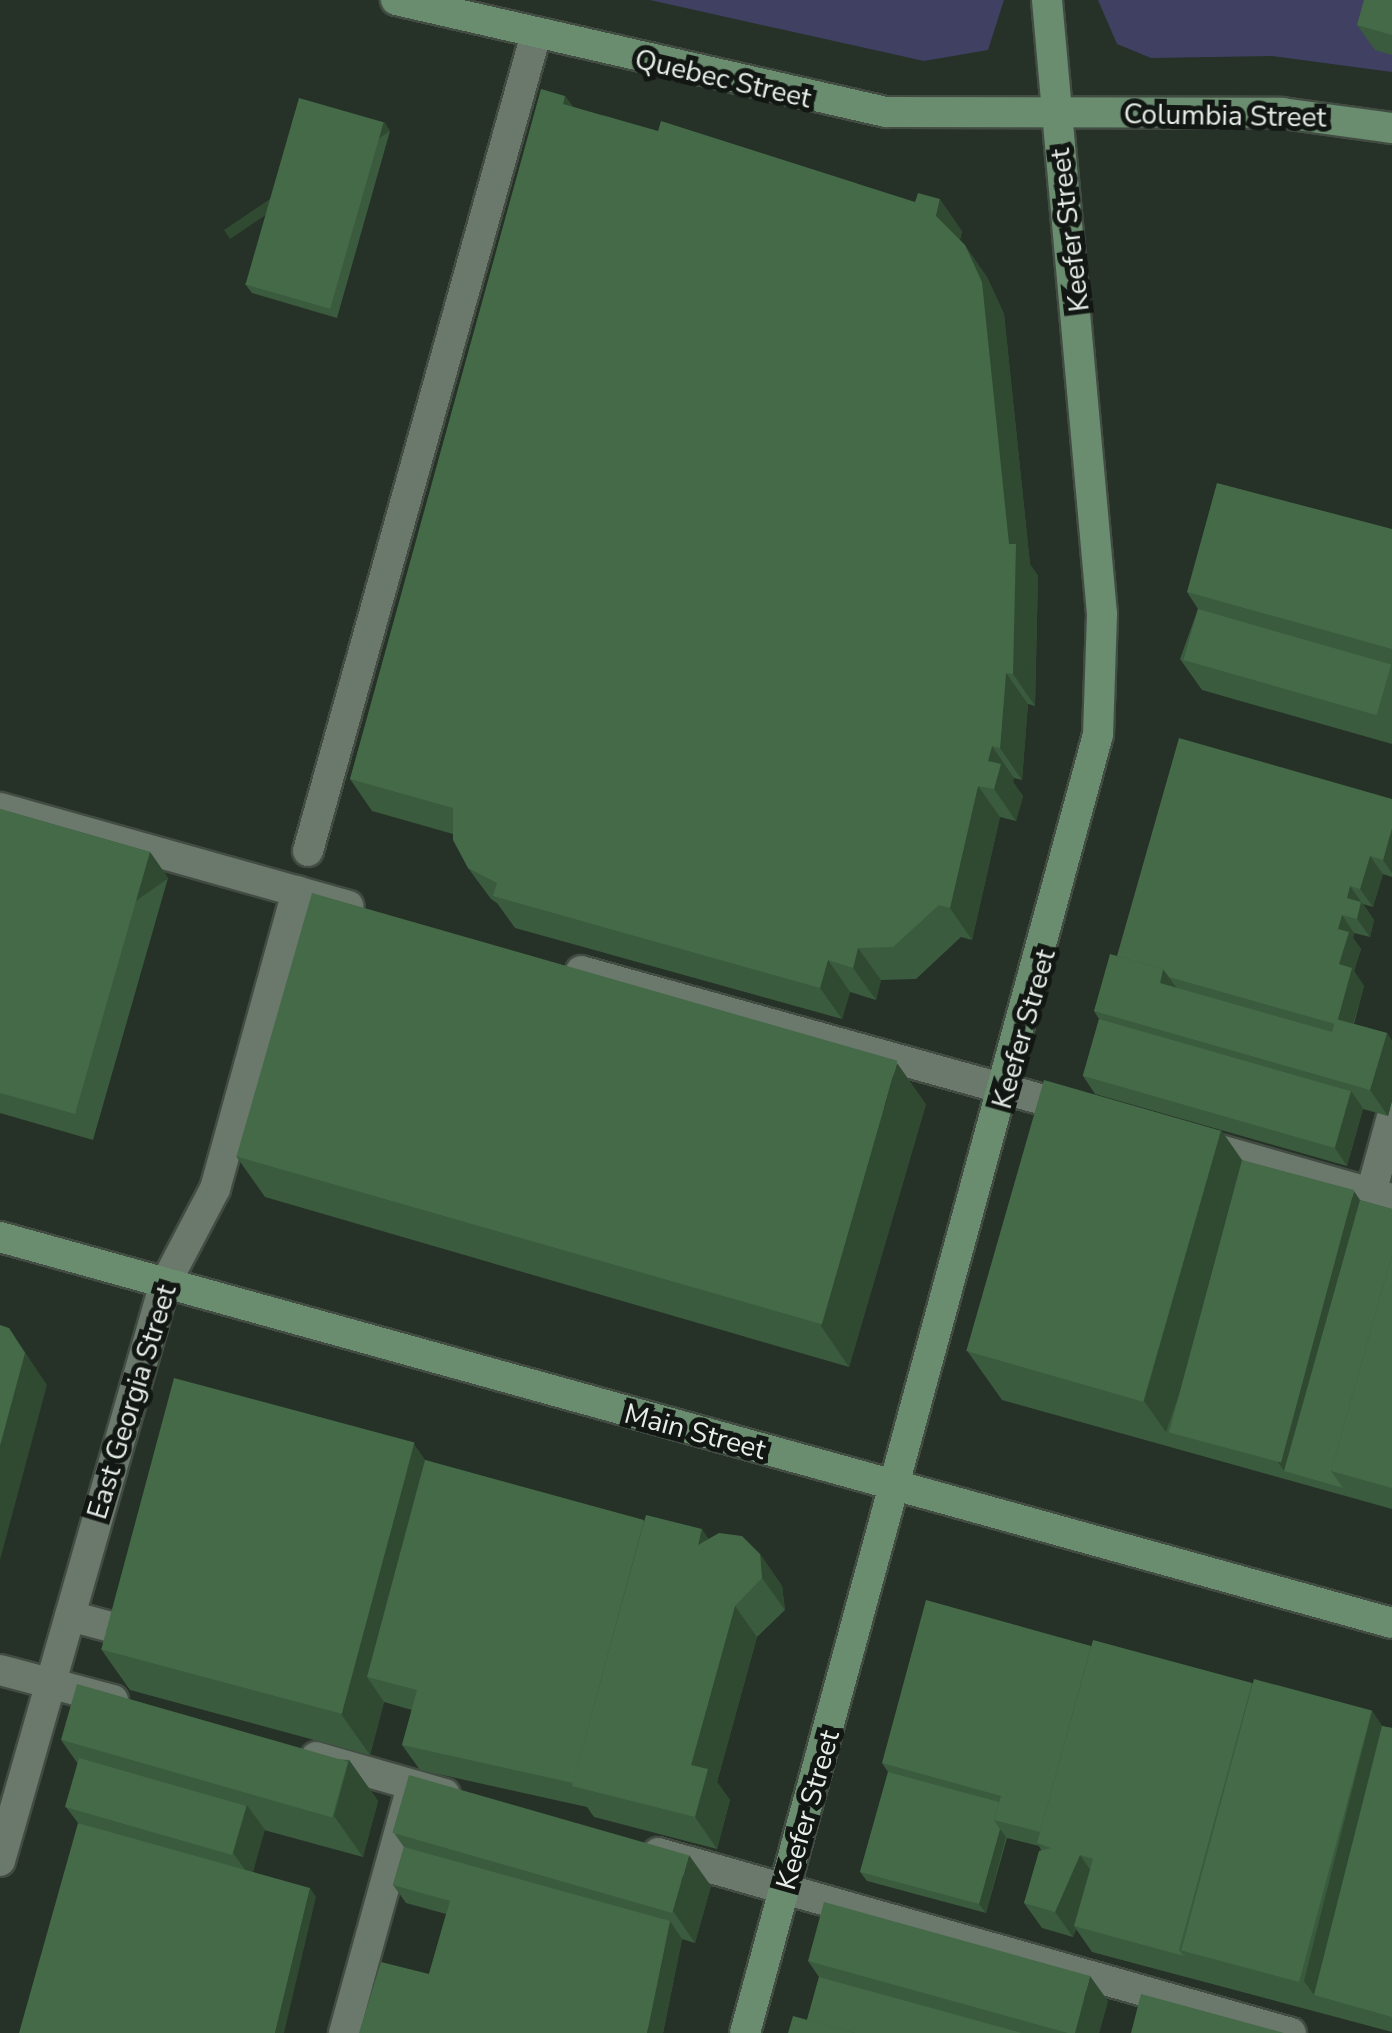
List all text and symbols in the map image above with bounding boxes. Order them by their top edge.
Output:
street label: Quebec Street [632,42,814,116]
street label: Columbia Street [1123,97,1327,135]
street label: Keefer Street [1043,146,1097,314]
street label: Keefer Street [985,945,1063,1113]
street label: East Georgia Street [80,1281,184,1523]
street label: Main Street [621,1397,769,1467]
street label: Keefer Street [769,1726,847,1894]

